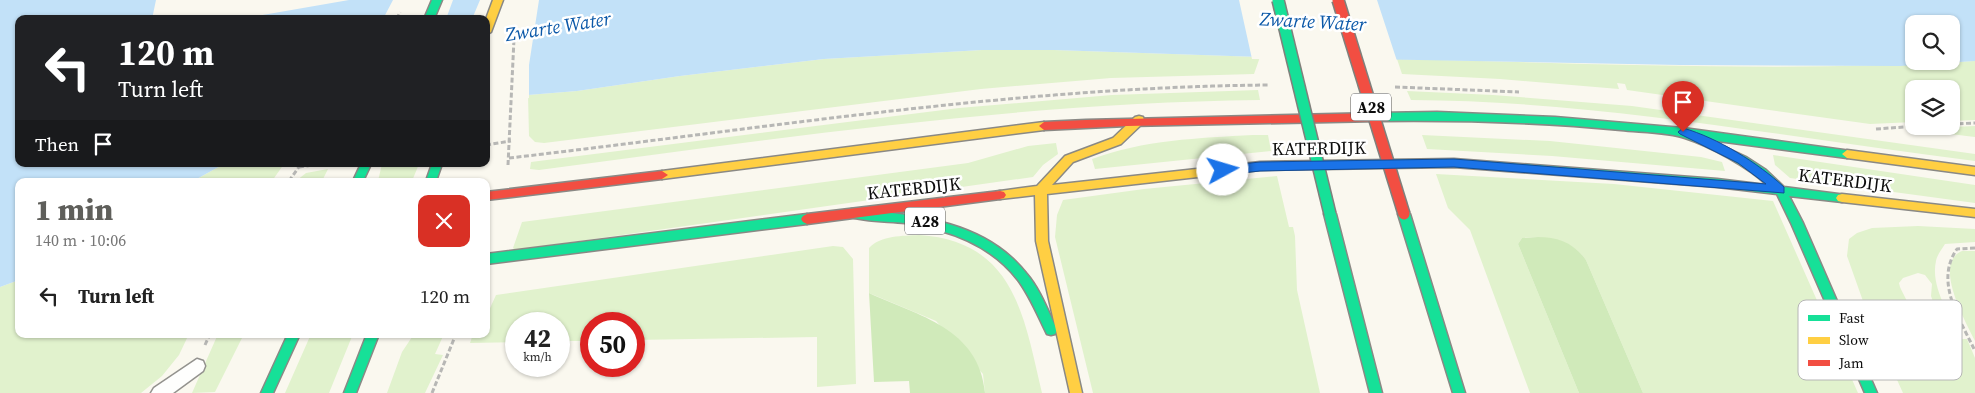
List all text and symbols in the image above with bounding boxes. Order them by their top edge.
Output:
water label: Zwarte Water [502,5,614,47]
water label: Zwarte Water [1258,5,1368,37]
map controls [1905,15,1960,135]
button: search [1905,15,1960,70]
text: 120 m [118,29,214,77]
icon: left [35,35,100,100]
text: Turn left [118,74,203,104]
button: layers [1905,80,1960,135]
pin [1662,81,1704,132]
icon: arrive [1669,88,1697,116]
road number: A28 [1351,94,1391,120]
icon: arrive [89,130,117,158]
text: Then [35,131,79,157]
street label: KATERDIJK [1272,135,1366,161]
position arrow [1196,143,1248,195]
street label: KATERDIJK [1797,162,1893,198]
street label: KATERDIJK [866,171,962,205]
text: 1 min [35,189,113,230]
button: close [418,195,470,247]
road number: A28 [905,208,945,235]
text: 140 m · 10:06 [35,229,126,251]
icon: left [35,282,63,310]
text: Turn left [78,283,154,309]
text: 120 m [420,283,470,309]
legend [1798,300,1962,380]
text: Fast [1839,308,1865,328]
speed limit sign: 50 [580,312,645,377]
text: 42 [524,321,551,355]
text: Slow [1839,330,1869,350]
text: km/h [523,349,552,365]
text: Jam [1838,353,1864,373]

